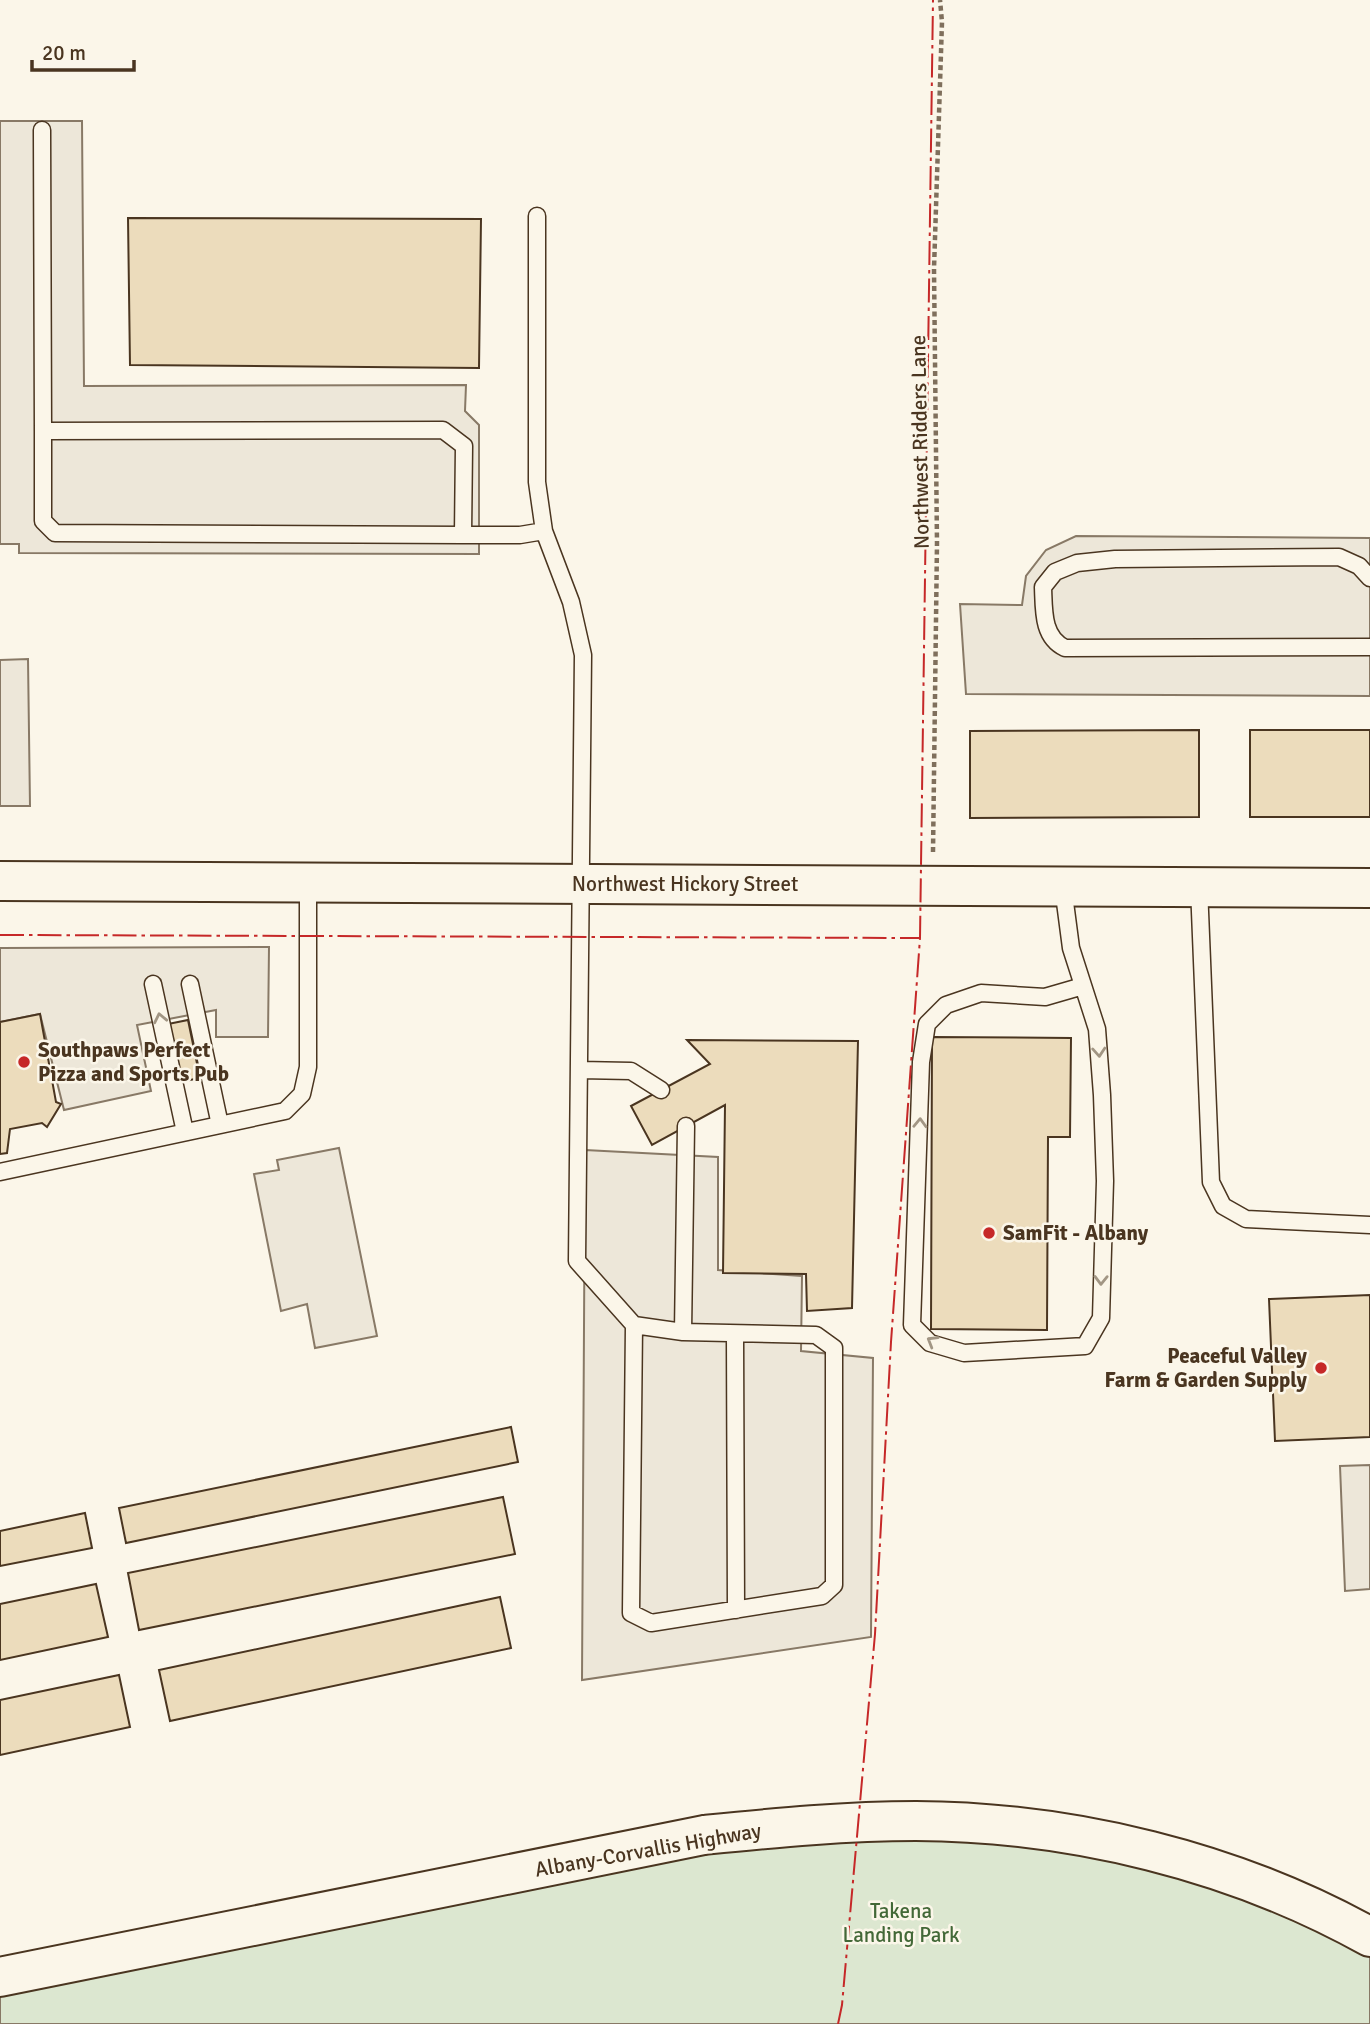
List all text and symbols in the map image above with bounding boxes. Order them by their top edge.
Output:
scale bar [32,28,133,72]
text: 20 m [42,40,86,66]
street label: Northwest Ridders Lane [905,335,935,549]
street label: Northwest Hickory Street [572,871,798,897]
one-way arrow [154,1012,169,1024]
place label: Southpaws Perfect Pizza and Sports Pub [38,1037,229,1087]
one-way arrow [1091,1047,1106,1058]
marker: Southpaws Perfect Pizza and Sports Pub [16,1054,32,1070]
one-way arrow [912,1118,928,1128]
place label: SamFit - Albany [1003,1220,1149,1246]
marker: SamFit - Albany [981,1225,997,1241]
one-way arrow [1094,1274,1109,1285]
one-way arrow [926,1336,939,1349]
place label: Peaceful Valley Farm & Garden Supply [1104,1343,1308,1393]
marker: Peaceful Valley Farm & Garden Supply [1313,1360,1329,1376]
street label: Albany-Corvallis Highway [533,1817,763,1883]
park label: Takena Landing Park [842,1898,960,1948]

